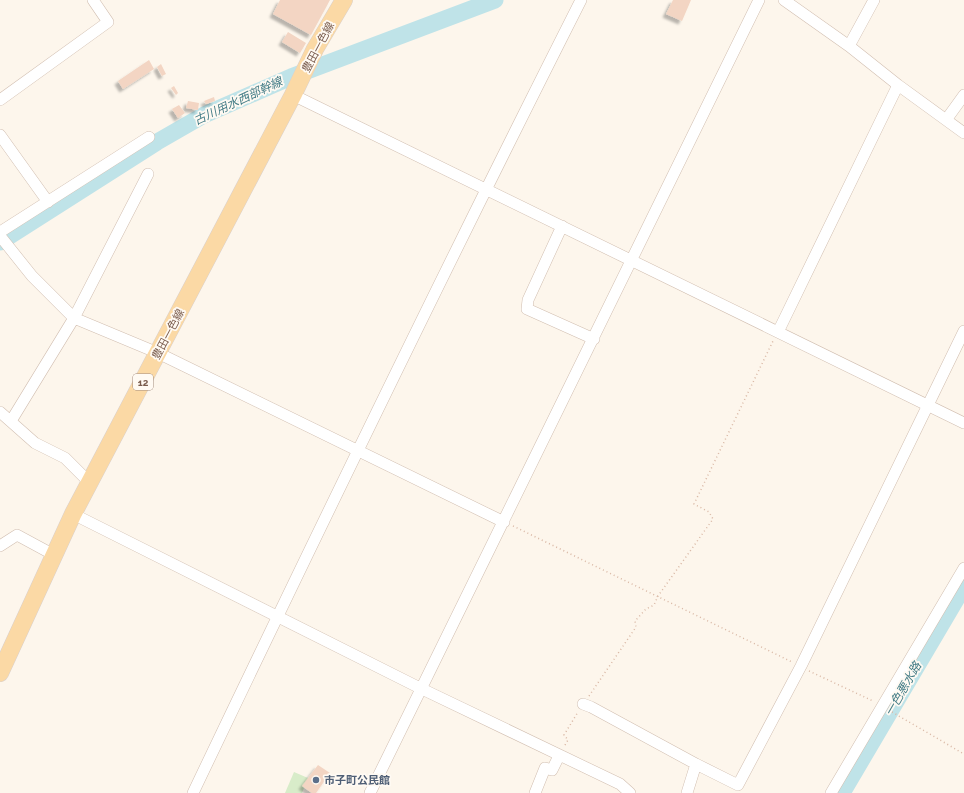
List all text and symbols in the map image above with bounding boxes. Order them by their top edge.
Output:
street label: 豊田一色線 [300,20,337,75]
water label: 古川用水西部幹線 [192,74,286,128]
street label: 豊田一色線 [150,307,187,362]
road number: 12 [133,374,153,390]
water label: 一色悪水路 [882,659,925,718]
place label: 市子町公民館 [324,774,390,787]
marker: 市子町公民館 [311,775,321,785]

